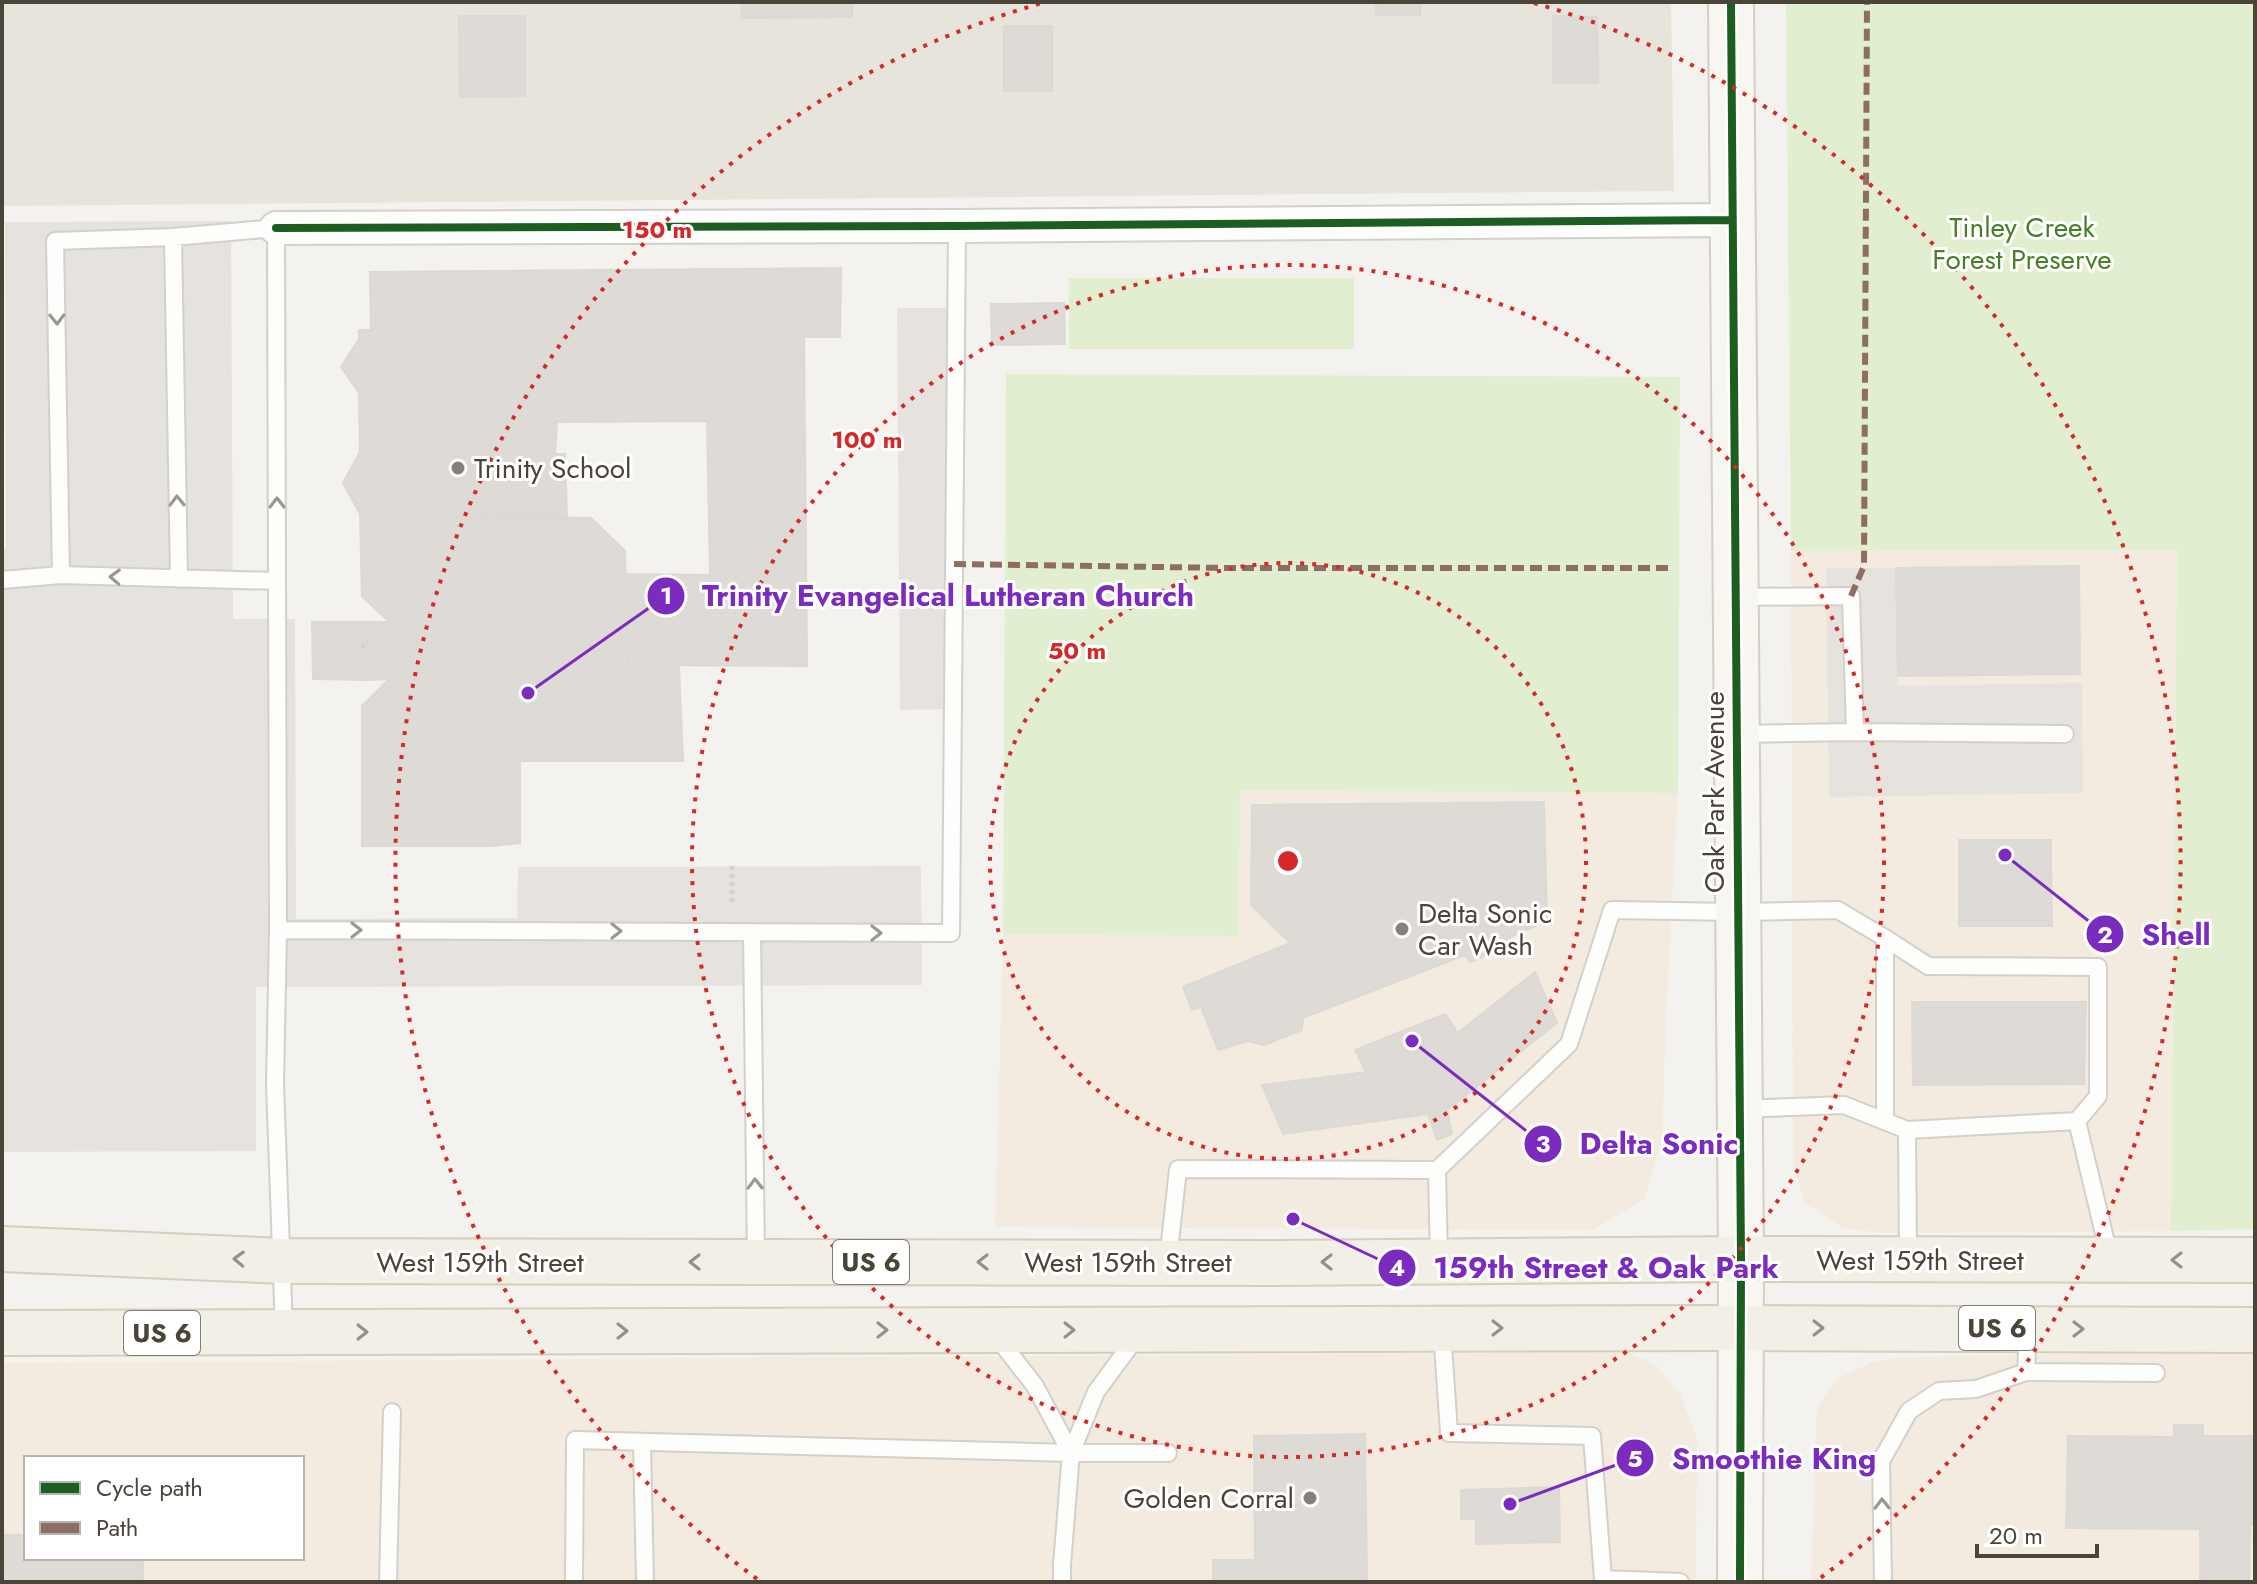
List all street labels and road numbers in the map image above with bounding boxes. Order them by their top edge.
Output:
street label: Oak Park Avenue [1694,691,1735,893]
road number: US 6 [833,1240,909,1284]
street label: West 159th Street [1816,1240,2024,1281]
street label: West 159th Street [376,1242,584,1283]
street label: West 159th Street [1024,1242,1232,1283]
road number: US 6 [1959,1306,2035,1350]
road number: US 6 [124,1311,200,1355]

